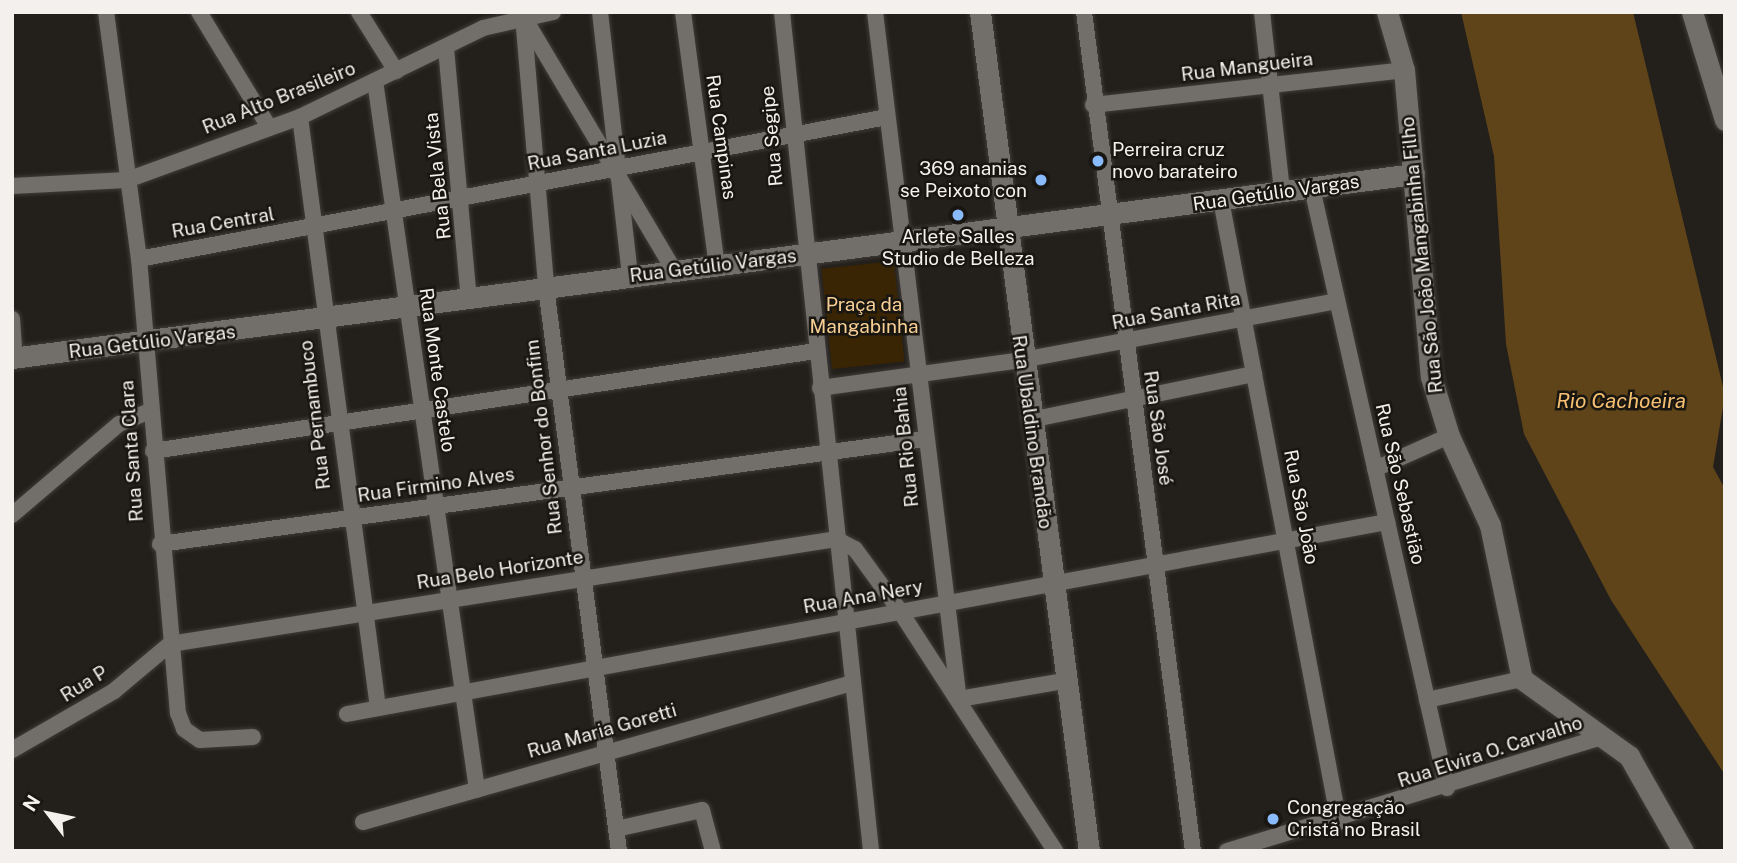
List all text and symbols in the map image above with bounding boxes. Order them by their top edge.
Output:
street label: Rua Mangueira [1180,48,1314,86]
street label: Rua Alto Brasileiro [199,57,359,139]
street label: Rua Campinas [701,73,741,201]
street label: Rua Segipe [756,85,788,187]
street label: Rua Bela Vista [420,111,456,241]
street label: Rua São João Mangabinha Filho [1396,115,1448,395]
street label: Rua Santa Luzia [525,126,669,176]
place label: Perreira cruz novo barateiro [1112,139,1238,183]
marker: Perreira cruz novo barateiro [1090,153,1106,169]
place label: 369 ananias se Peixoto con [899,158,1027,202]
street label: Rua Getúlio Vargas [1191,170,1361,216]
marker: 369 ananias se Peixoto con [1033,172,1049,188]
street label: Rua Central [170,203,276,243]
marker: Arlete Salles Studio de Belleza [950,207,966,223]
place label: Arlete Salles Studio de Belleza [881,226,1035,270]
street label: Rua Getúlio Vargas [628,244,798,288]
street label: Rua Monte Castelo [414,286,460,454]
street label: Rua Santa Rita [1110,287,1242,335]
park label: Praça da Mangabinha [810,294,918,338]
street label: Rua Getúlio Vargas [67,320,237,364]
street label: Rua Ubaldino Brandão [1007,334,1057,530]
street label: Rua Senhor do Bonfim [521,338,567,536]
street label: Rua Pernambuco [295,339,335,491]
street label: Rua São José [1139,369,1177,487]
street label: Rua Santa Clara [116,379,148,523]
street label: Rua Rio Bahia [888,386,924,508]
water label: Rio Cachoeira [1556,388,1686,414]
street label: Rua São Sebastião [1370,401,1430,567]
street label: Rua São João [1279,448,1323,566]
street label: Rua Firmino Alves [356,463,516,507]
street label: Rua Belo Horizonte [415,546,585,594]
street label: Rua Ana Nery [801,575,925,619]
street label: Rua P [56,661,112,707]
street label: Rua Maria Goretti [525,699,679,763]
street label: Rua Elvira O. Carvalho [1395,711,1585,793]
north arrow [14,779,84,849]
text: N [18,791,44,815]
place label: Congregação Cristã no Brasil [1287,797,1421,841]
marker: Congregação Cristã no Brasil [1265,811,1281,827]

